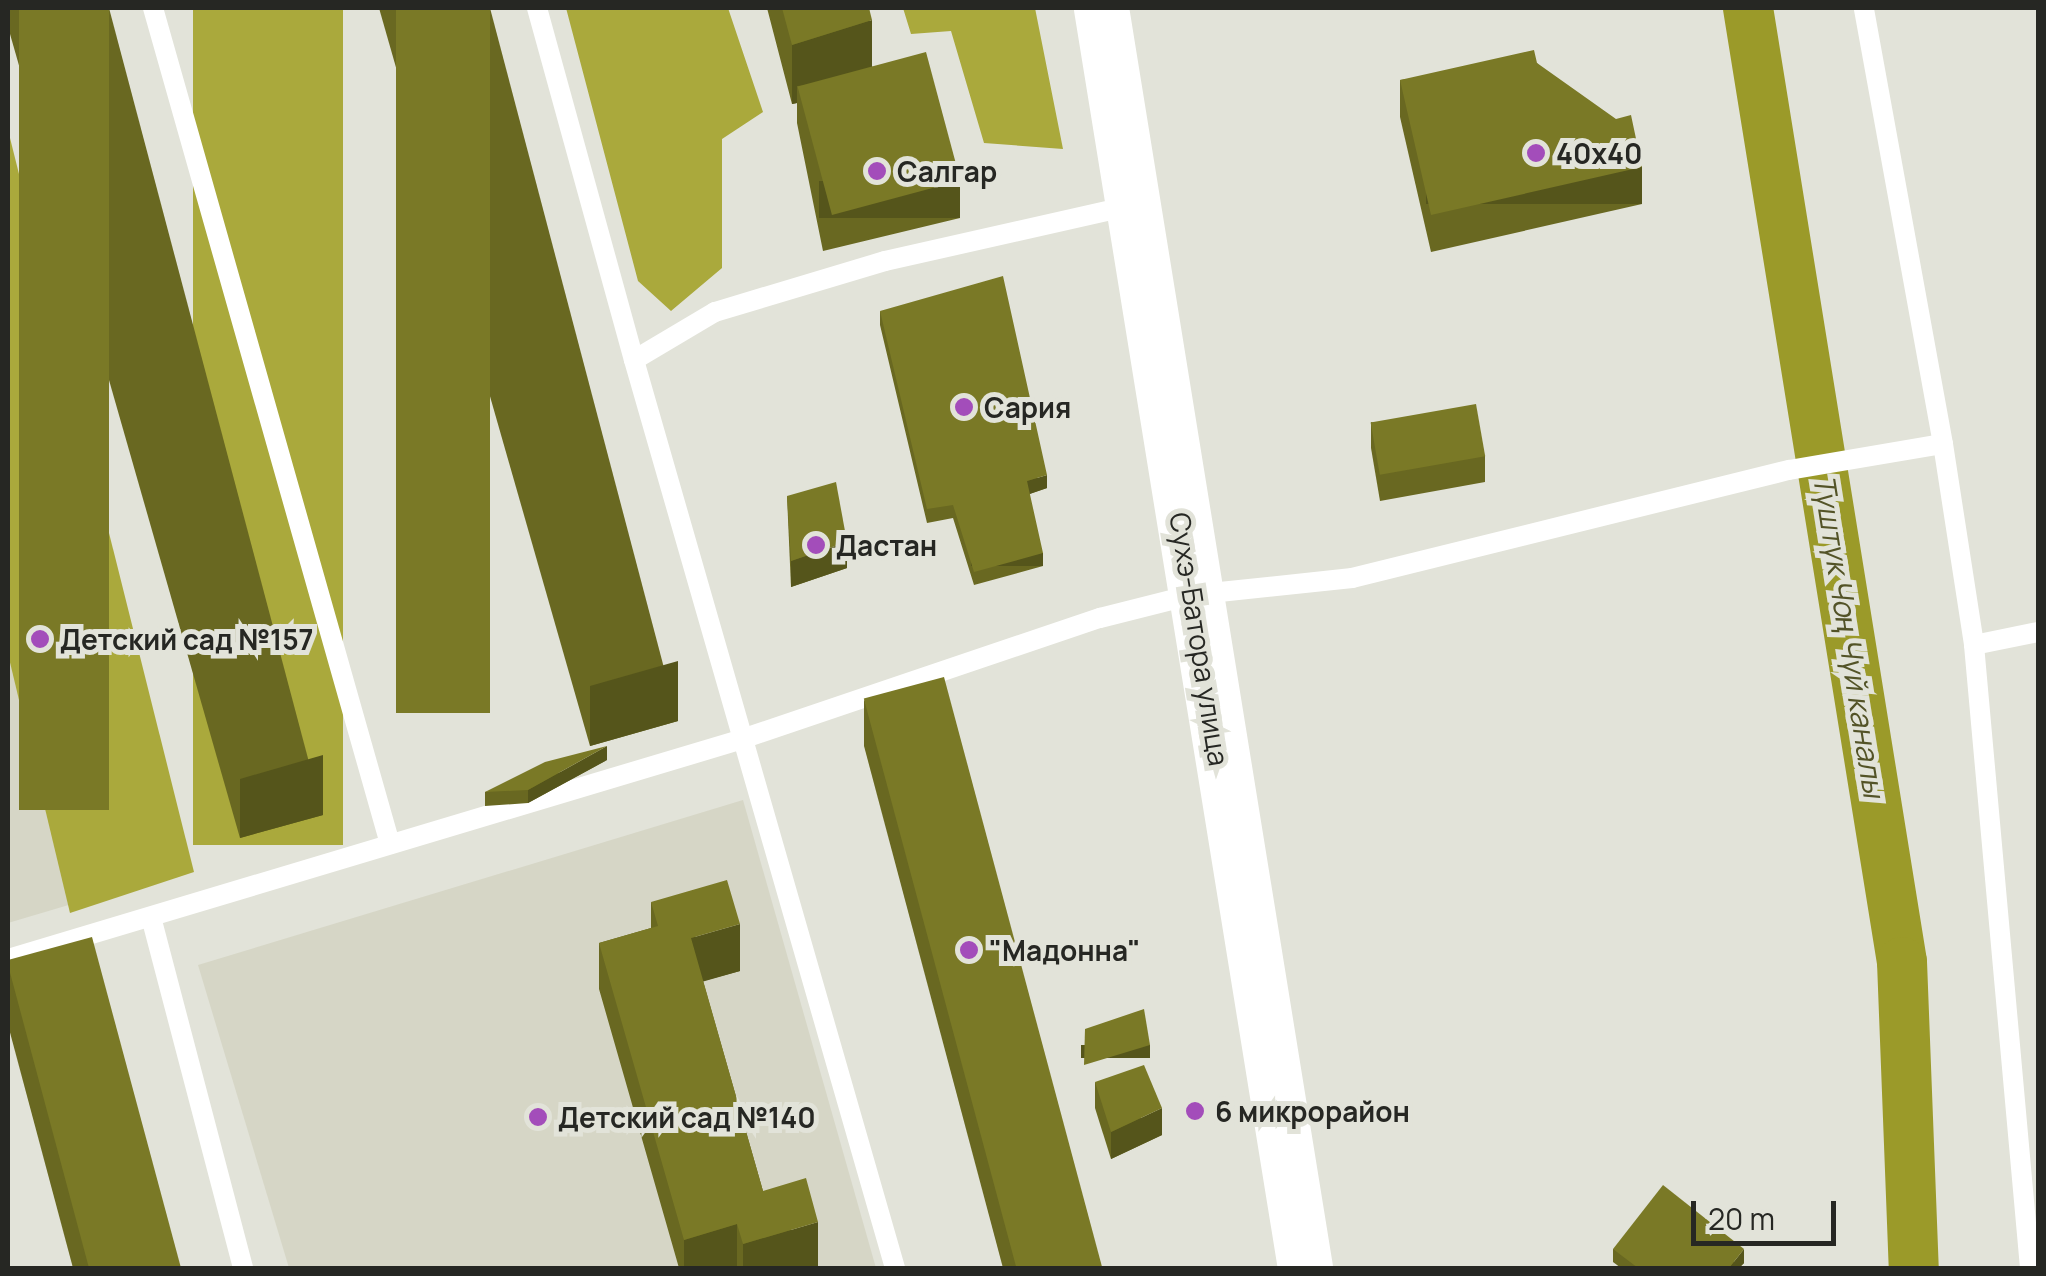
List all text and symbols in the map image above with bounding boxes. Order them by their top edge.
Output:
place label: 40x40 [1556,136,1642,170]
marker: 40x40 [1525,142,1547,164]
place label: Салгар [897,154,997,188]
marker: Салгар [866,160,888,182]
place label: Сария [984,390,1071,424]
marker: Сария [953,396,975,418]
water label: Түштүк Чоң Чүй каналы [1806,472,1892,800]
street label: Сухэ-Батора улица [1163,510,1237,768]
place label: Дастан [836,528,937,562]
marker: Дастан [805,534,827,556]
place label: Детский сад №157 [60,622,314,656]
marker: Детский сад №157 [29,628,51,650]
place label: "Мадонна" [989,933,1141,967]
marker: "Мадонна" [958,939,980,961]
place label: 6 микрорайон [1215,1094,1410,1128]
place label: Детский сад №140 [558,1100,816,1134]
marker: 6 микрорайон [1184,1100,1206,1122]
marker: Детский сад №140 [527,1106,549,1128]
scale bar [1696,1181,1841,1243]
text: 20 m [1708,1198,1775,1239]

